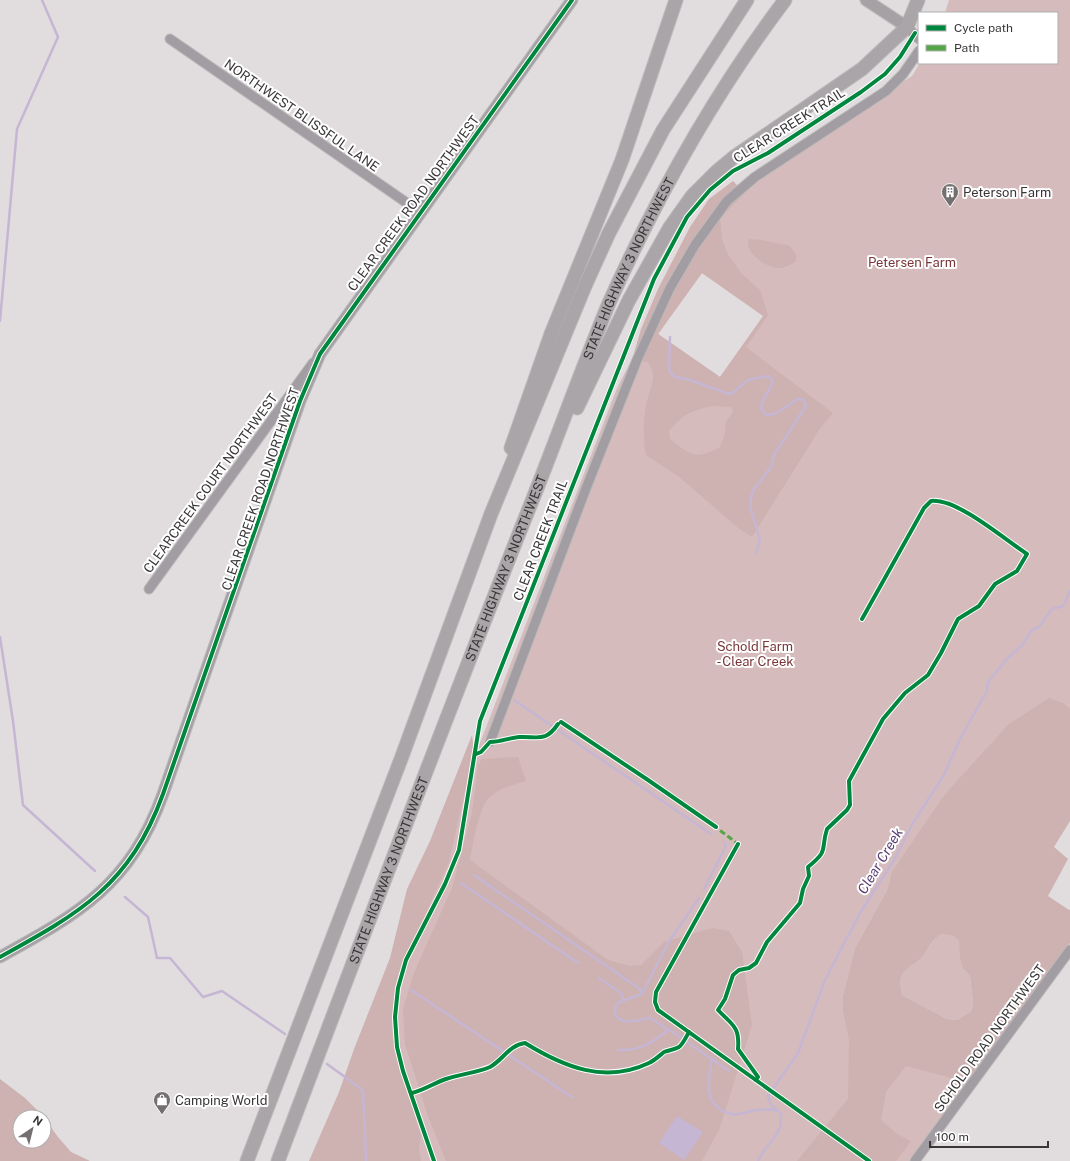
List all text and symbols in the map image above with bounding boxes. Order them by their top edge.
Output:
legend [918,12,1058,64]
text: Cycle path [954,21,1013,35]
text: Path [954,41,980,55]
street label: NORTHWEST BLISSFUL LANE [222,56,382,175]
street label: CLEAR CREEK TRAIL [731,85,848,166]
street label: CLEAR CREEK ROAD NORTHWEST [345,112,482,294]
street label: STATE HIGHWAY 3 NORTHWEST [580,175,678,362]
building icon: Peterson Farm [940,182,960,207]
place label: Peterson Farm [963,185,1051,200]
park label: Petersen Farm [868,255,956,270]
street label: CLEAR CREEK ROAD NORTHWEST [219,386,302,592]
street label: CLEARCREEK COURT NORTHWEST [140,391,281,576]
street label: STATE HIGHWAY 3 NORTHWEST [462,473,550,664]
street label: CLEAR CREEK TRAIL [510,477,571,603]
park label: Schold Farm - Clear Creek [716,639,794,669]
street label: STATE HIGHWAY 3 NORTHWEST [346,774,431,966]
water label: Clear Creek [854,825,906,897]
street label: SCHOLD ROAD NORTHWEST [931,962,1048,1115]
shop icon: Camping World [152,1090,172,1115]
place label: Camping World [175,1093,267,1108]
north arrow [12,1109,52,1149]
text: N [31,1113,45,1128]
scale bar [930,1123,1048,1149]
text: 100 m [936,1130,969,1144]

